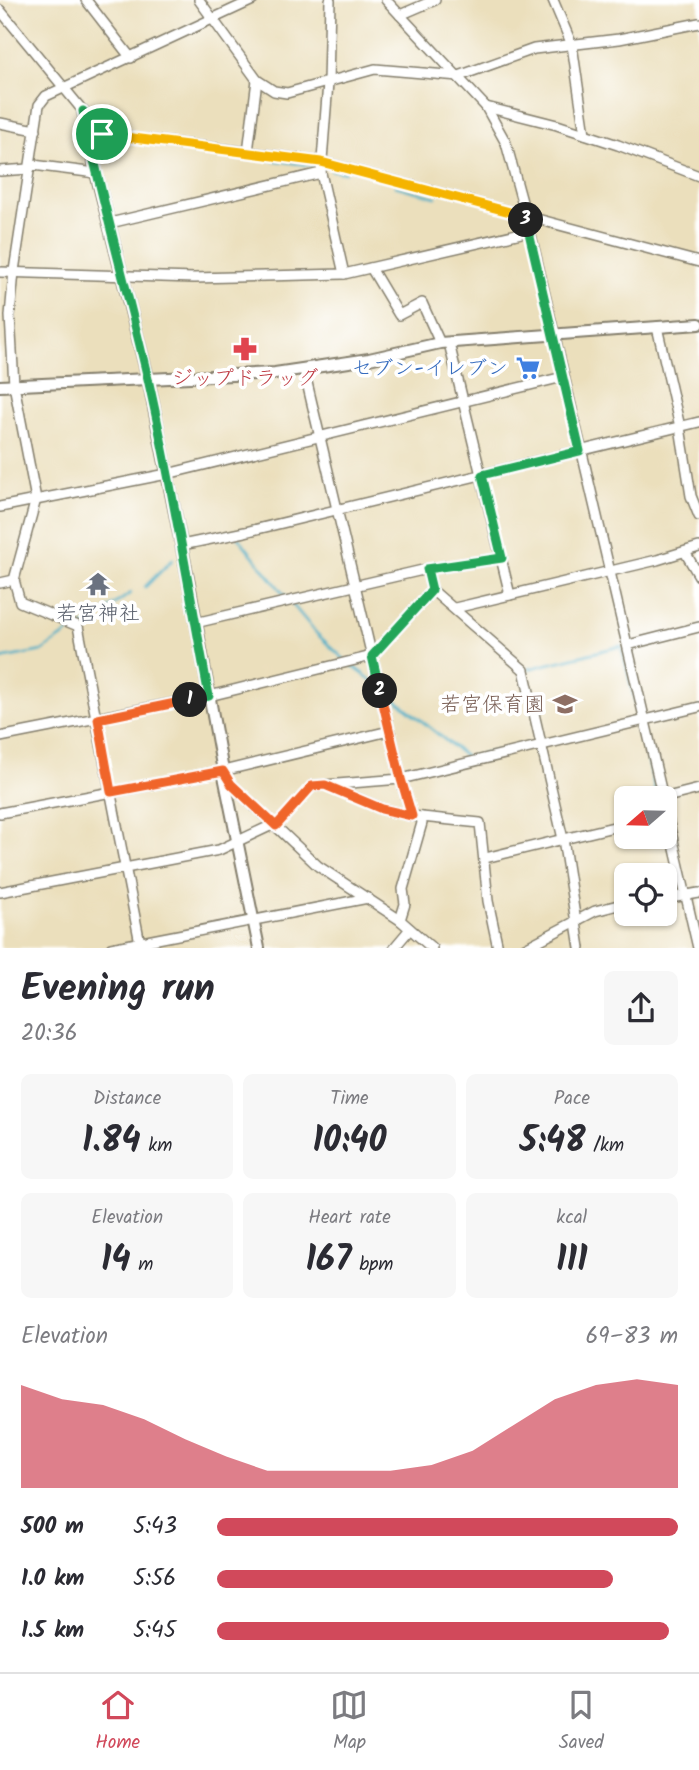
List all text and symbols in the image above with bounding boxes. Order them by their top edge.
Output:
pin [72,104,132,164]
icon: arrive [83,115,121,153]
pin: 3 [508,202,544,238]
text: 3 [520,204,531,234]
pharmacy icon: ジップドラッグ [231,335,259,363]
place label: セブン-イレブン [351,353,508,386]
supermarket icon: セブン-イレブン [514,354,542,382]
place label: ジップドラッグ [172,363,319,396]
temple icon: 若宮神社 [84,570,112,598]
place label: 若宮神社 [56,598,140,631]
pin: 2 [362,674,398,708]
text: 2 [374,675,385,705]
pin: 1 [172,682,208,718]
text: 1 [187,684,192,714]
place label: 若宮保育園 [440,689,545,722]
school or university icon: 若宮保育園 [551,690,579,718]
north arrow [614,786,677,849]
map controls [614,786,677,926]
button: locate [614,863,677,926]
text: Evening run [21,960,215,1020]
button: share [604,971,678,1045]
text: 20:36 [21,1016,77,1052]
text: Distance [93,1084,161,1114]
text: Time [330,1084,369,1114]
text: Pace [554,1084,590,1114]
text: 1.84 [82,1114,141,1170]
text: 10:40 [312,1114,387,1170]
text: 5:48 [520,1114,586,1170]
text: km [141,1131,172,1161]
text: /km [586,1131,624,1161]
text: Elevation [91,1203,163,1233]
text: Heart rate [308,1203,391,1233]
text: kcal [556,1203,587,1233]
text: 14 [101,1233,131,1289]
text: 167 [306,1233,352,1289]
text: 111 [556,1233,588,1289]
text: m [131,1250,153,1280]
text: bpm [352,1250,393,1280]
text: Elevation [21,1319,108,1355]
text: 69–83 m [585,1319,678,1355]
text: 500 m [21,1509,84,1545]
text: 5:43 [133,1509,177,1545]
text: 1.0 km [21,1561,84,1597]
text: 5:56 [133,1561,176,1597]
text: 1.5 km [21,1613,84,1649]
text: 5:45 [133,1613,176,1649]
tab: Home [95,1686,140,1758]
tab: Map [330,1686,368,1758]
tab: Saved [559,1686,604,1758]

